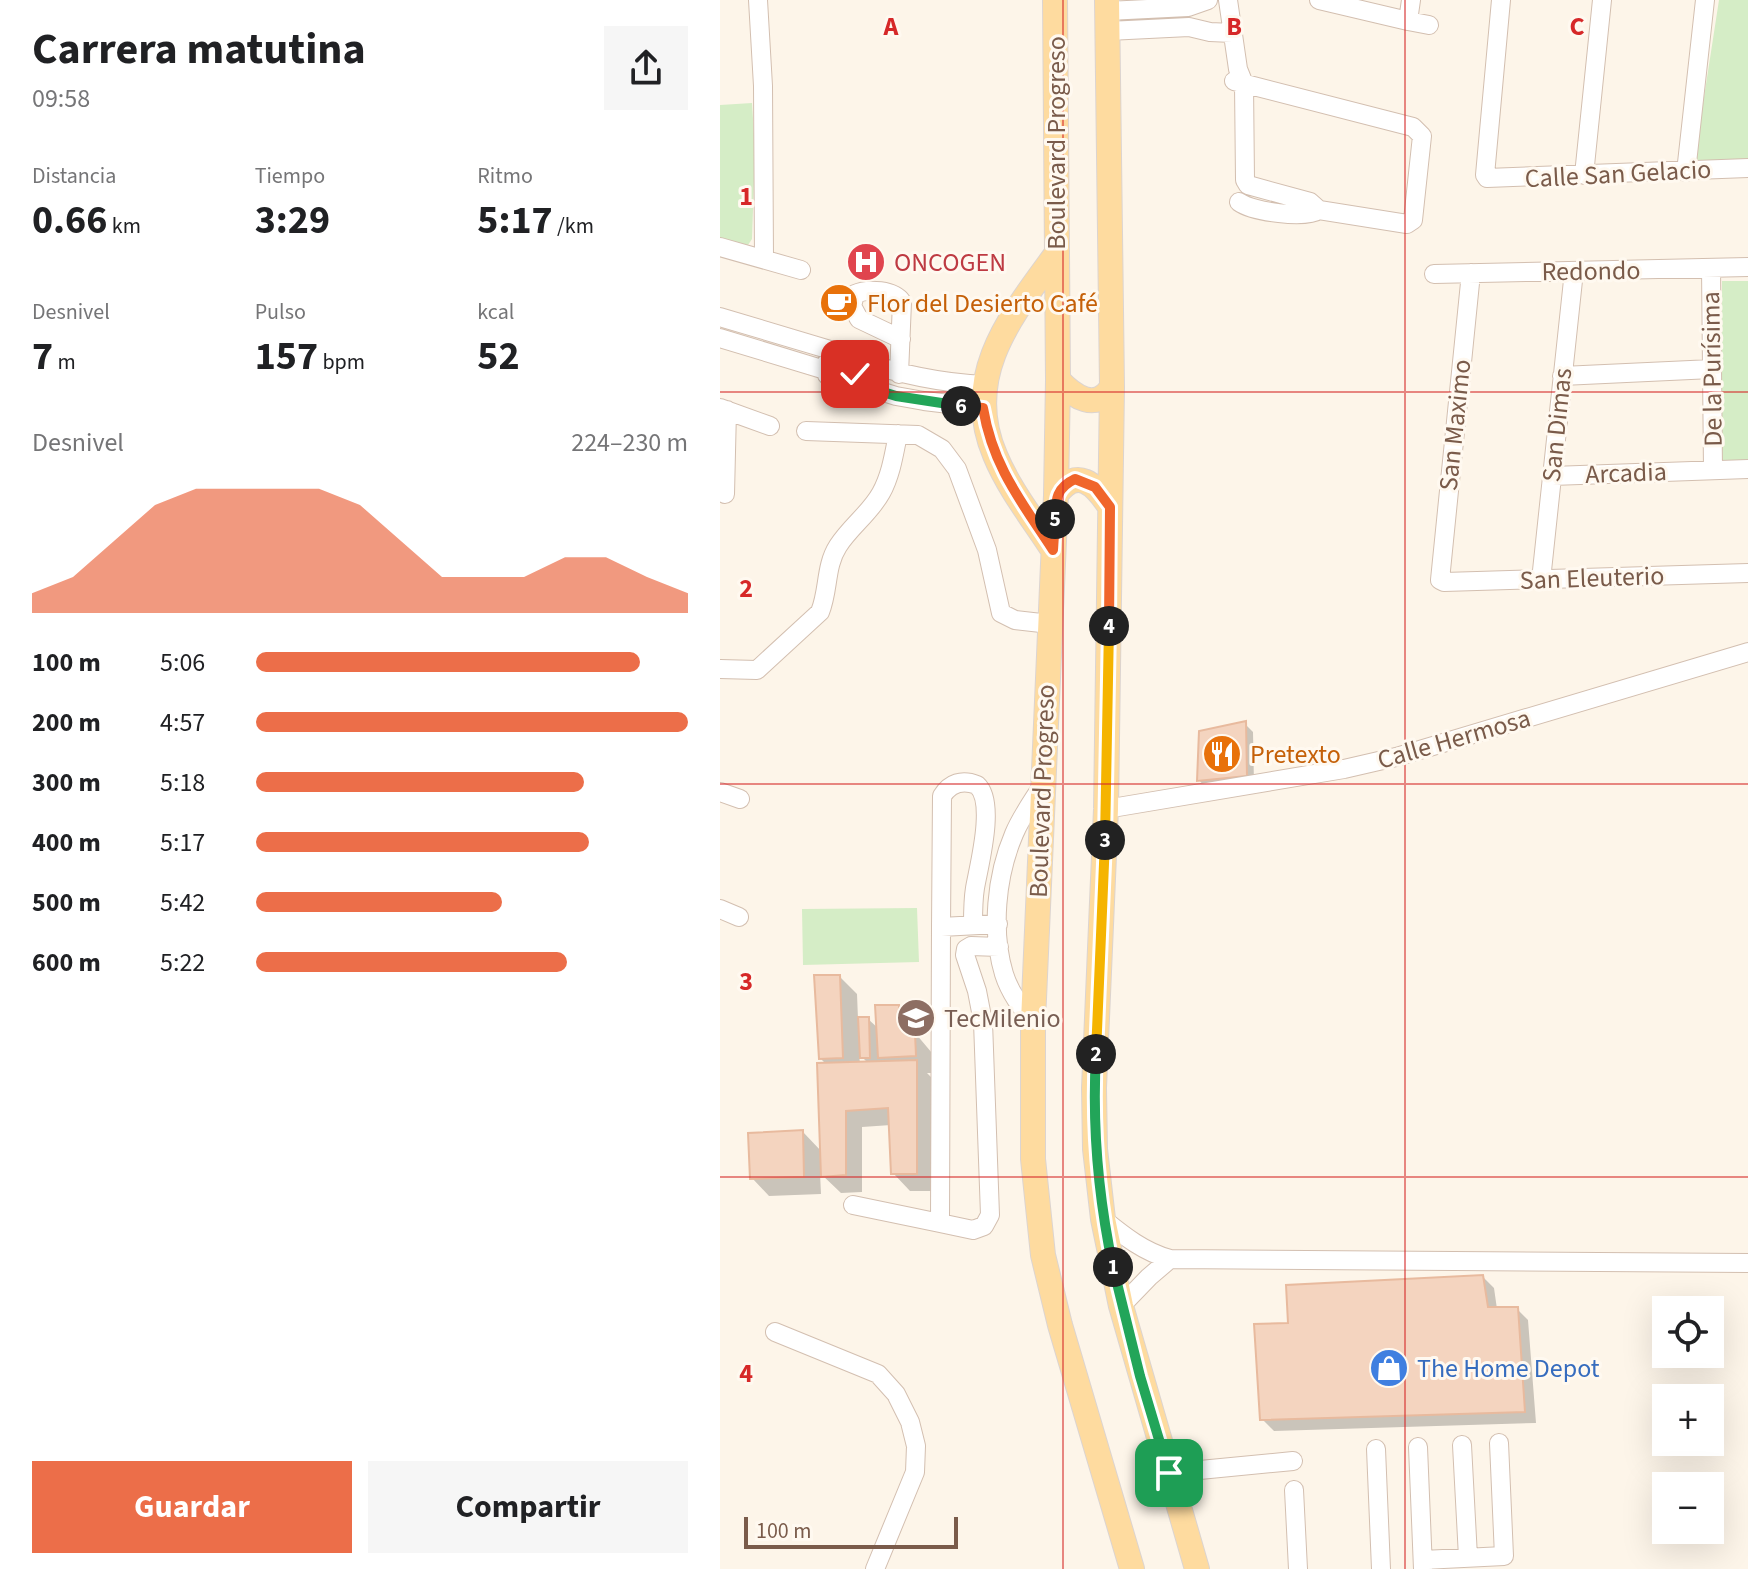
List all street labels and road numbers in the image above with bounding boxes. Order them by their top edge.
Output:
street label: Boulevard Progreso [1038,36,1075,250]
street label: Calle San Gelacio [1524,151,1712,197]
street label: Redondo [1541,252,1641,290]
street label: De la Purísima [1692,291,1732,447]
street label: San Maximo [1430,357,1480,493]
street label: San Dimas [1533,366,1581,484]
street label: Arcadia [1585,453,1667,493]
street label: San Eleuterio [1519,557,1665,599]
street label: Boulevard Progreso [1020,684,1064,898]
street label: Calle Hermosa [1373,699,1535,779]

